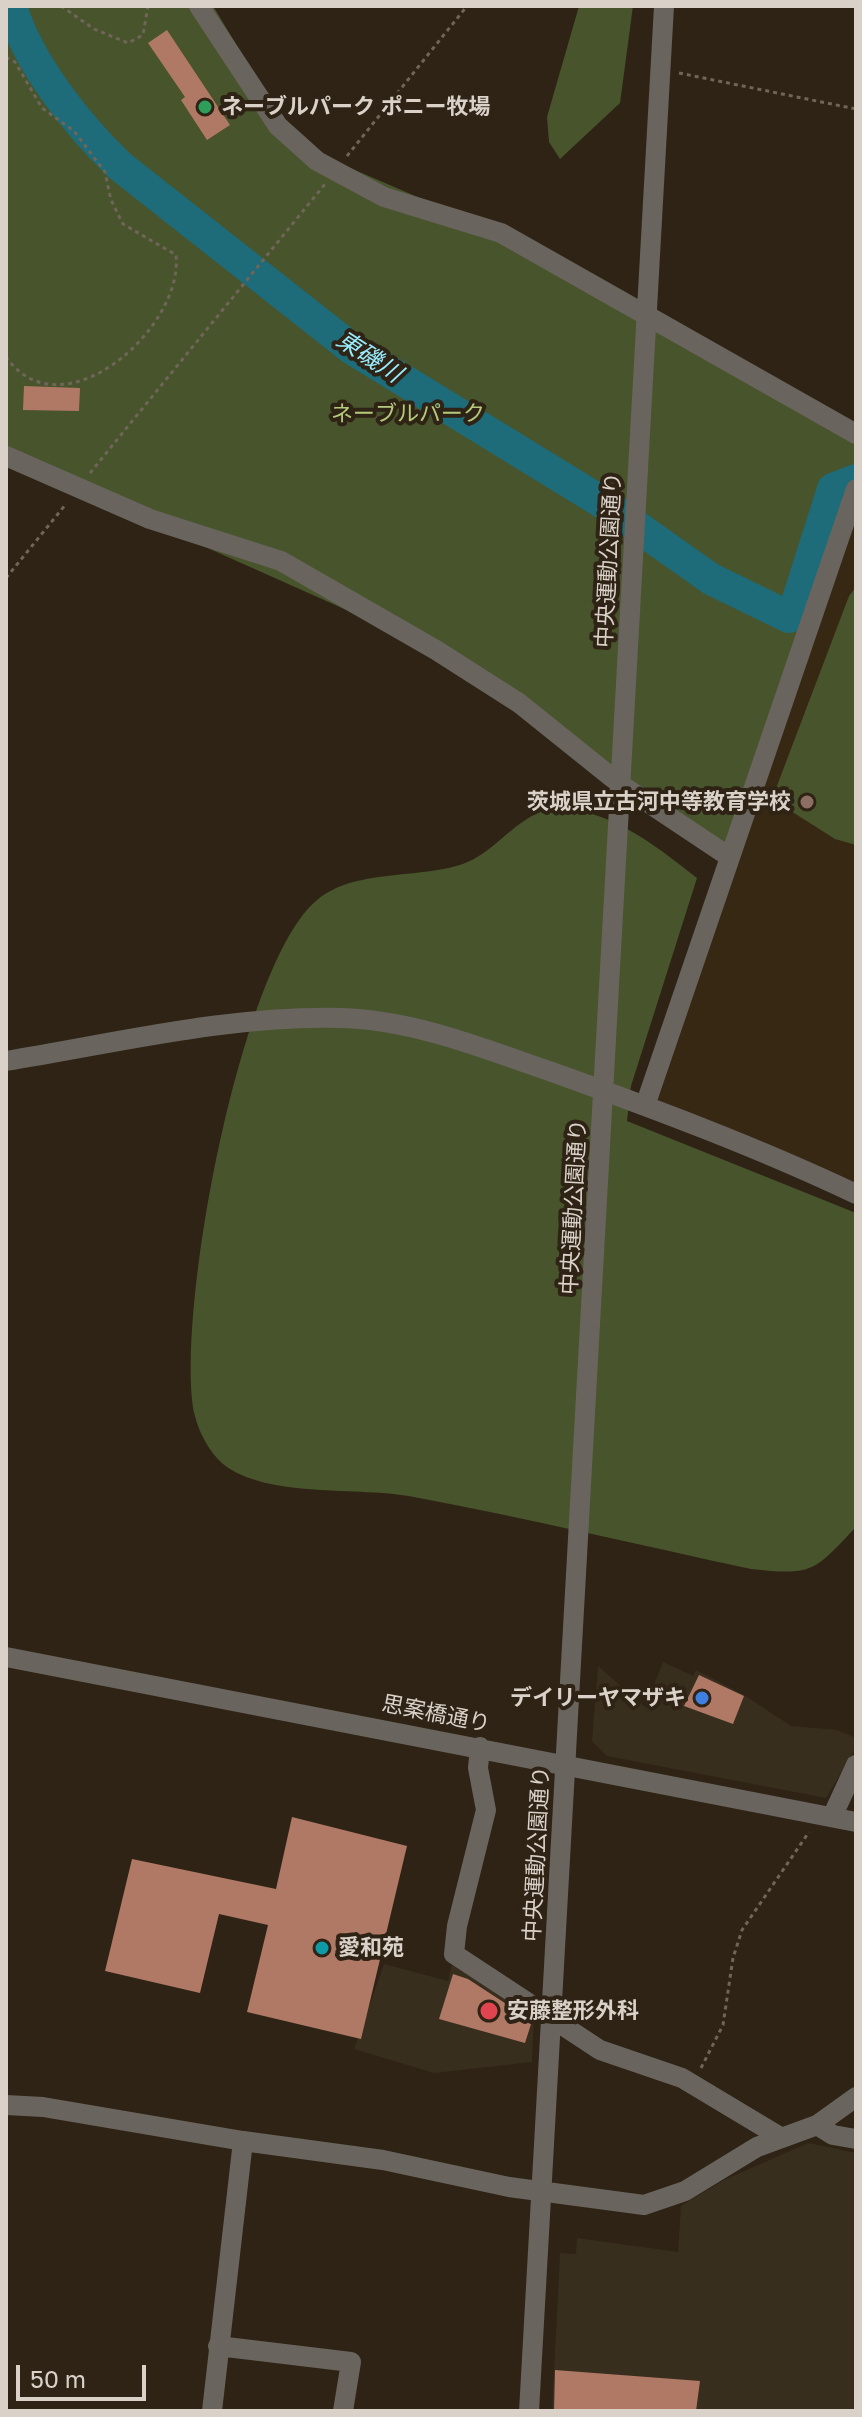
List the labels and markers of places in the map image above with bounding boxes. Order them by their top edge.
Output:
place label: ネーブルパーク ポニー牧場 [221,94,490,120]
marker: ネーブルパーク ポニー牧場 [196,98,214,116]
place label: 茨城県立古河中等教育学校 [527,789,791,815]
marker: 茨城県立古河中等教育学校 [798,793,816,811]
place label: デイリーヤマザキ [510,1685,686,1711]
marker: デイリーヤマザキ [693,1689,711,1707]
place label: 愛和苑 [338,1935,404,1961]
marker: 愛和苑 [313,1939,331,1957]
place label: 安藤整形外科 [507,1998,639,2024]
marker: 安藤整形外科 [478,2000,500,2022]

